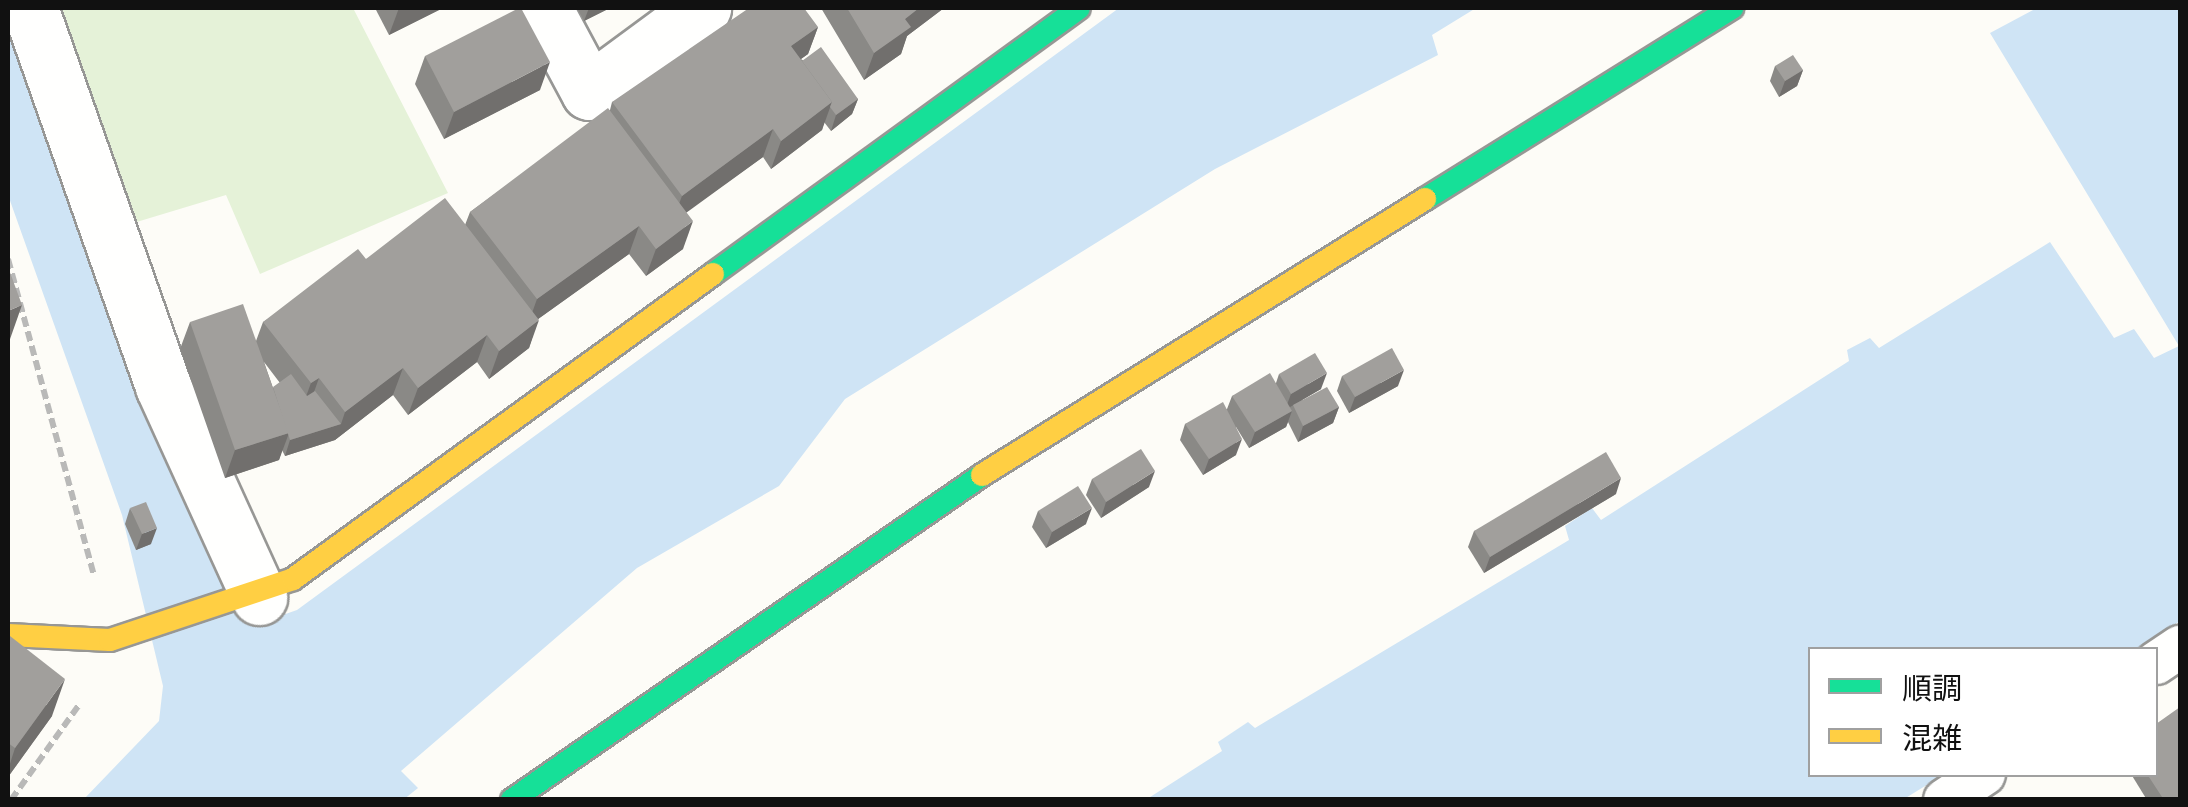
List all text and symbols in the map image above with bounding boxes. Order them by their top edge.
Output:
legend [1808,647,2158,777]
text: 順調 [1902,668,1962,707]
text: 混雑 [1902,718,1962,757]

